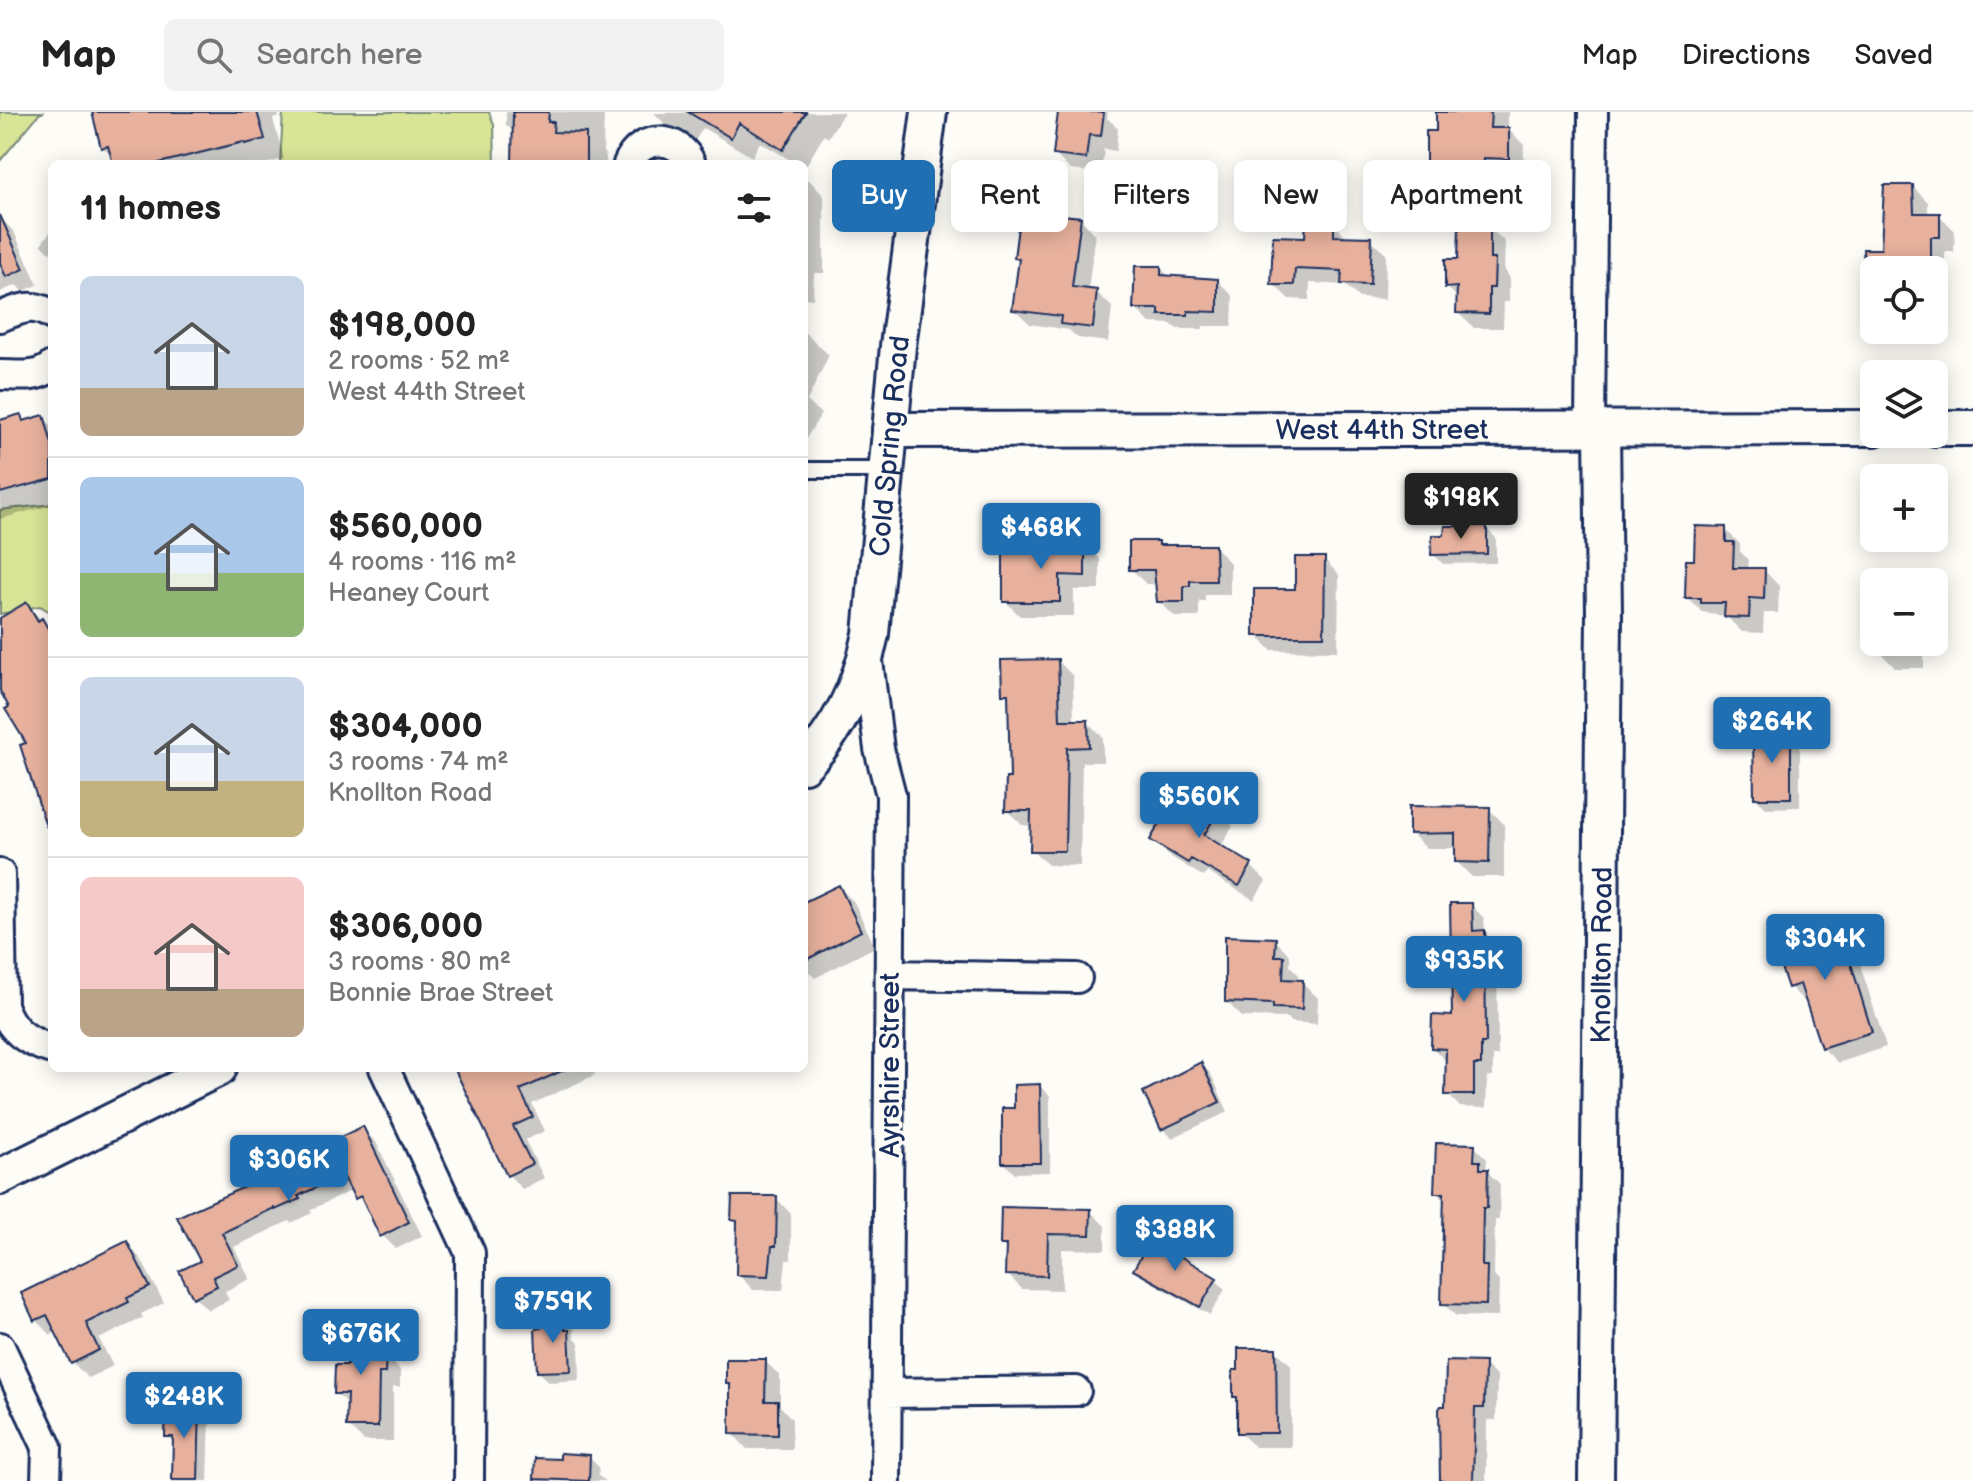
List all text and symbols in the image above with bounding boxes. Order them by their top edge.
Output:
search box [164,19,724,91]
text: Map [40,33,116,78]
icon: search [192,33,236,77]
text: Search here [256,37,423,73]
text: Map [1581,39,1638,72]
text: Directions [1682,39,1810,72]
text: Saved [1854,39,1933,72]
chip: Buy [832,160,935,232]
chip: Rent [951,160,1068,232]
chip: Filters [1084,160,1218,232]
chip: New [1234,160,1347,232]
chip: Apartment [1363,160,1551,232]
icon: filters [732,186,776,230]
text: 11 homes [80,188,221,229]
map controls [1860,256,1948,656]
button: locate [1860,256,1948,344]
text: $198,000 [328,305,476,346]
icon: home [144,308,240,404]
street label: Cold Spring Road [863,334,917,558]
text: 2 rooms · 52 m² [328,346,510,377]
button: layers [1860,360,1948,448]
text: West 44th Street [328,377,526,408]
street label: West 44th Street [1276,414,1489,447]
button: + [1860,464,1948,552]
pin: $198K [1405,473,1517,541]
text: $198K [1423,483,1499,514]
pin: $468K [985,503,1097,571]
text: $560,000 [328,506,483,547]
icon: home [144,509,240,605]
text: $468K [1000,513,1082,544]
text: 4 rooms · 116 m² [328,547,516,578]
button: − [1860,568,1948,656]
text: Heaney Court [328,578,489,609]
pin: $264K [1716,697,1828,765]
text: $304,000 [328,706,483,747]
text: $264K [1731,707,1813,738]
icon: home [144,709,240,805]
text: 3 rooms · 74 m² [328,747,508,778]
pin: $560K [1143,772,1255,840]
text: Knollton Road [328,778,492,809]
text: $560K [1158,782,1240,813]
street label: Knollton Road [1585,866,1620,1044]
text: $306,000 [328,906,483,947]
icon: home [144,909,240,1005]
pin: $304K [1769,914,1881,982]
text: $304K [1784,924,1866,955]
pin: $935K [1408,936,1520,1004]
text: $935K [1424,946,1504,977]
text: 3 rooms · 80 m² [328,947,511,978]
street label: Ayrshire Street [874,972,907,1158]
text: Bonnie Brae Street [328,978,553,1009]
pin: $306K [233,1135,345,1203]
text: $306K [248,1145,330,1176]
pin: $388K [1119,1205,1231,1273]
text: $388K [1134,1215,1216,1246]
pin: $759K [497,1277,609,1345]
text: $759K [513,1287,593,1318]
pin: $676K [305,1309,417,1377]
text: $676K [321,1319,401,1350]
pin: $248K [128,1372,240,1440]
text: $248K [144,1382,224,1413]

